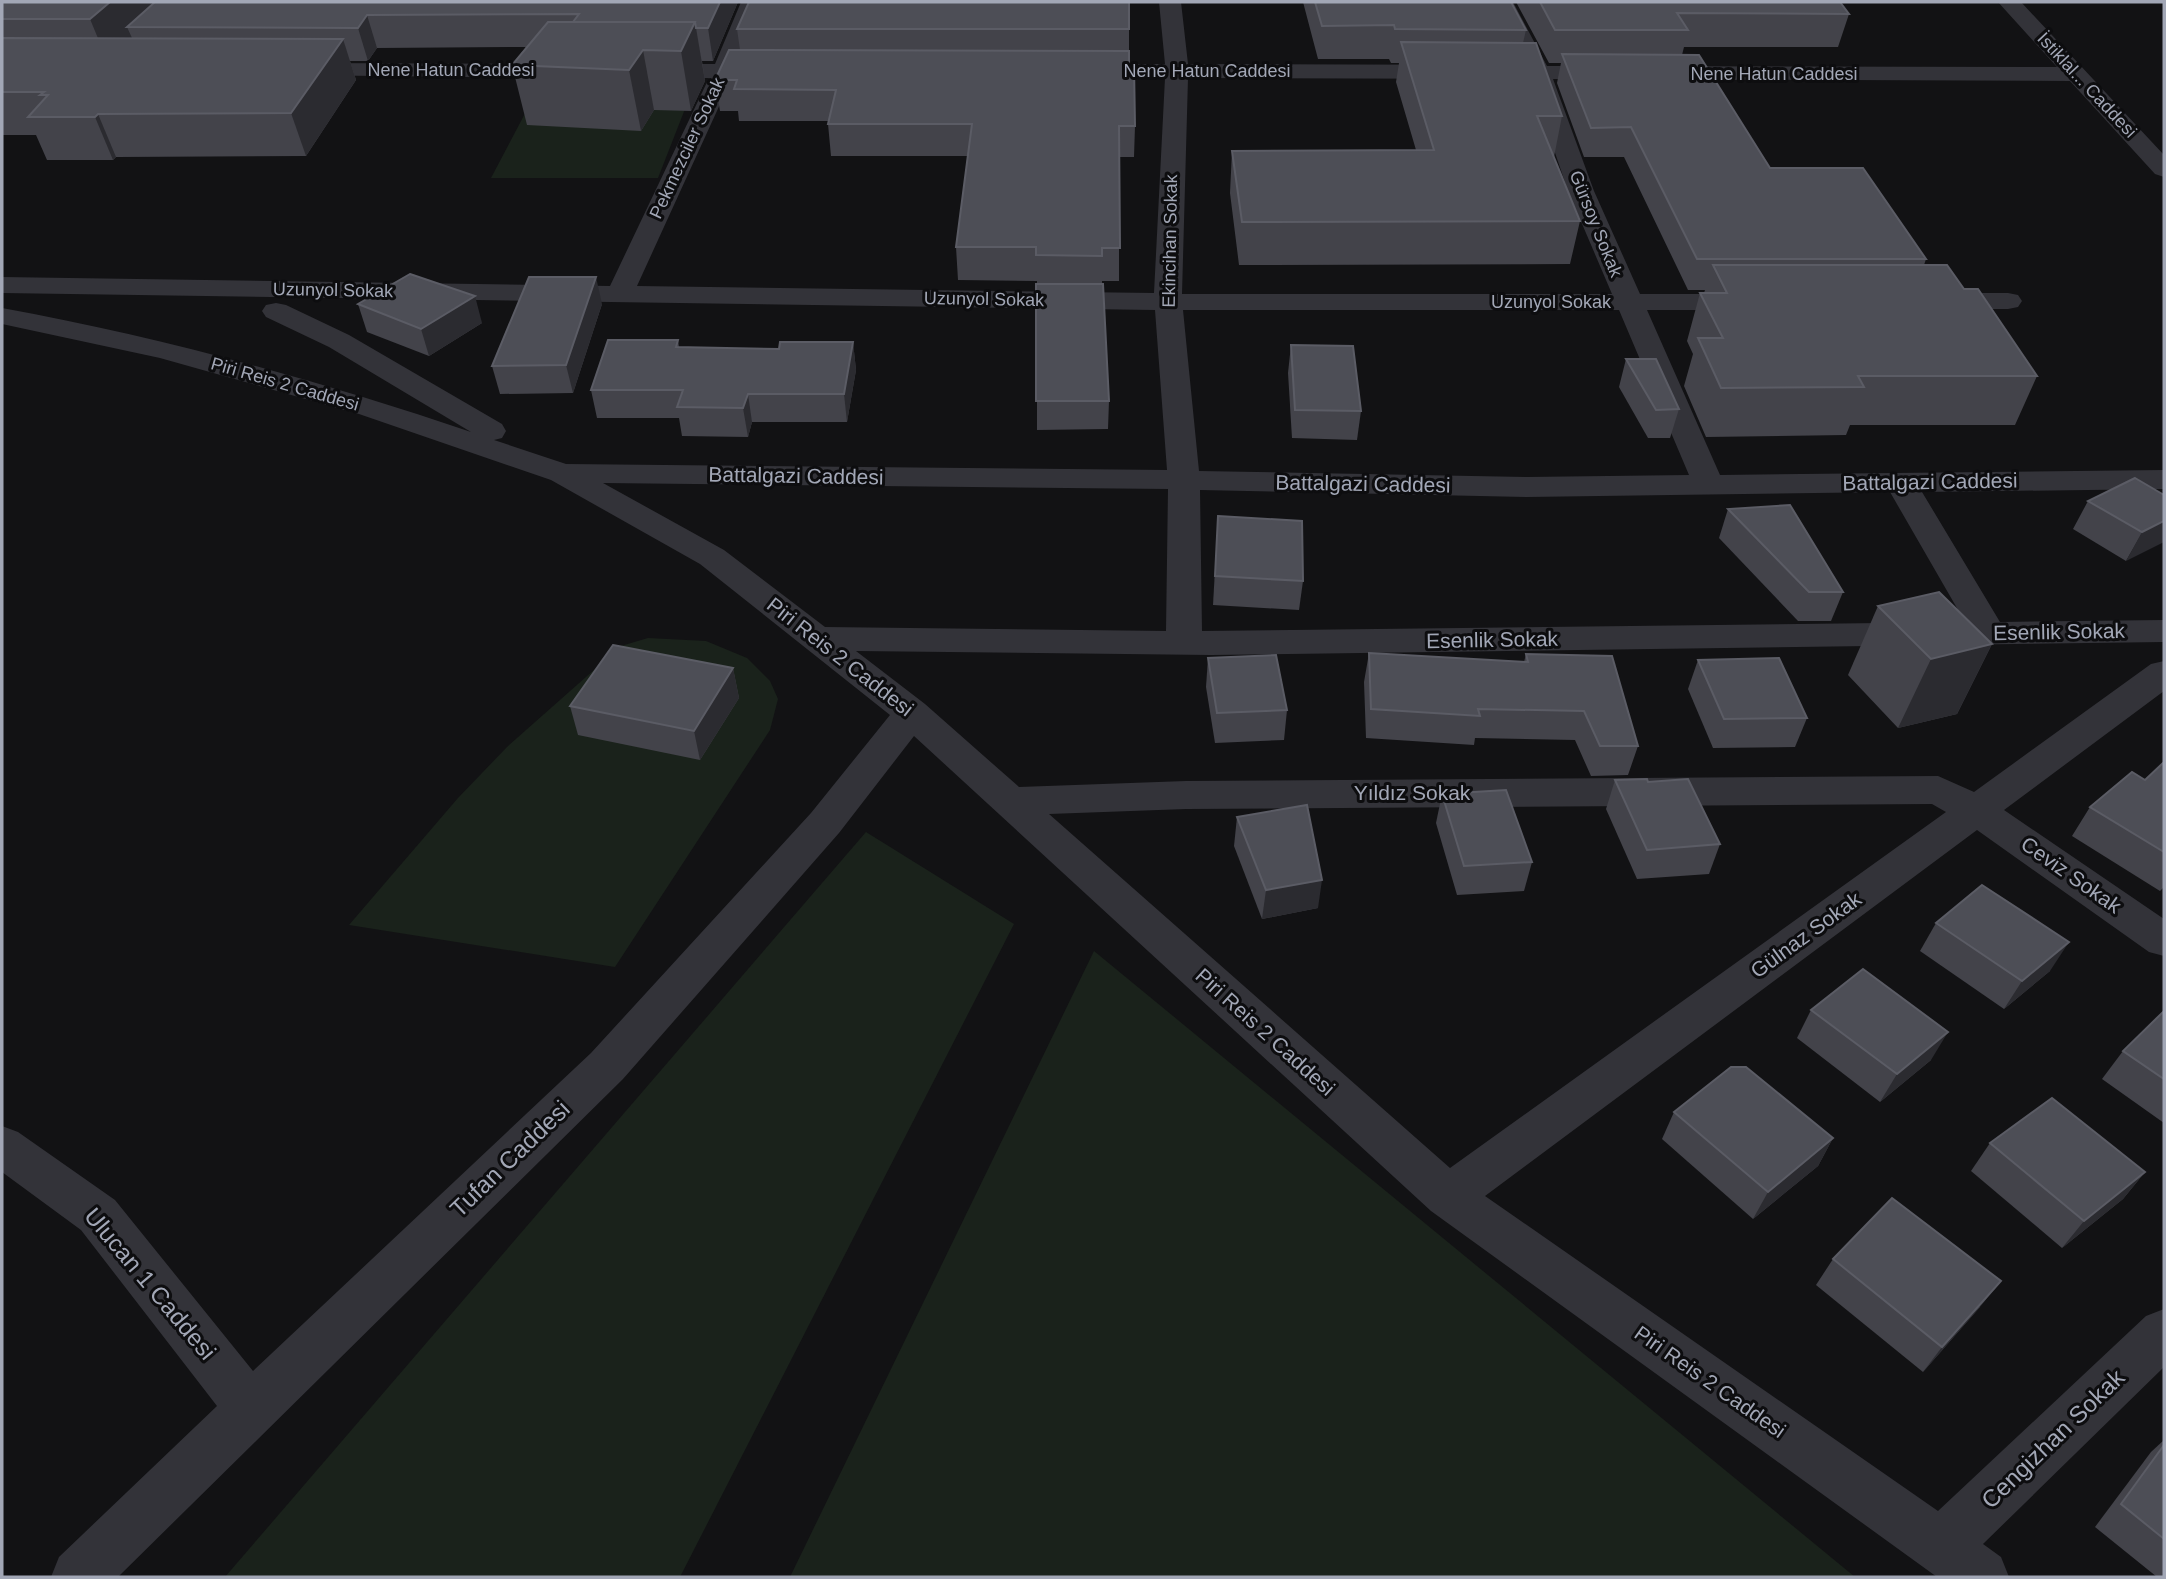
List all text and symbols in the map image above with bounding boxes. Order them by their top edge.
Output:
street label: İstiklal... Caddesi [2033,28,2141,142]
street label: Nene Hatun Caddesi [367,60,535,80]
street label: Nene Hatun Caddesi [1123,61,1291,81]
street label: Nene Hatun Caddesi [1690,64,1858,84]
street label: Pekmezciler Sokak [646,74,729,222]
street label: Gürsoy Sokak [1566,168,1627,281]
street label: Ekincihan Sokak [1159,173,1181,308]
street label: Uzunyol Sokak [273,279,394,301]
street label: Uzunyol Sokak [924,288,1045,310]
street label: Uzunyol Sokak [1491,292,1612,312]
street label: Piri Reis 2 Caddesi [209,353,361,415]
street label: Battalgazi Caddesi [708,462,884,489]
street label: Battalgazi Caddesi [1842,468,2018,495]
street label: Battalgazi Caddesi [1275,470,1451,497]
street label: Piri Reis 2 Caddesi [763,593,918,721]
street label: Esenlik Sokak [1993,619,2126,644]
street label: Esenlik Sokak [1426,627,1559,652]
street label: Yıldız Sokak [1354,781,1471,804]
street label: Ceviz Sokak [2017,832,2126,918]
street label: Gülnaz Sokak [1746,887,1866,982]
street label: Piri Reis 2 Caddesi [1191,963,1339,1100]
street label: Tufan Caddesi [444,1095,575,1222]
street label: Ulucan 1 Caddesi [79,1202,222,1365]
street label: Piri Reis 2 Caddesi [1631,1321,1790,1442]
street label: Cengizhan Sokak [1976,1363,2130,1514]

